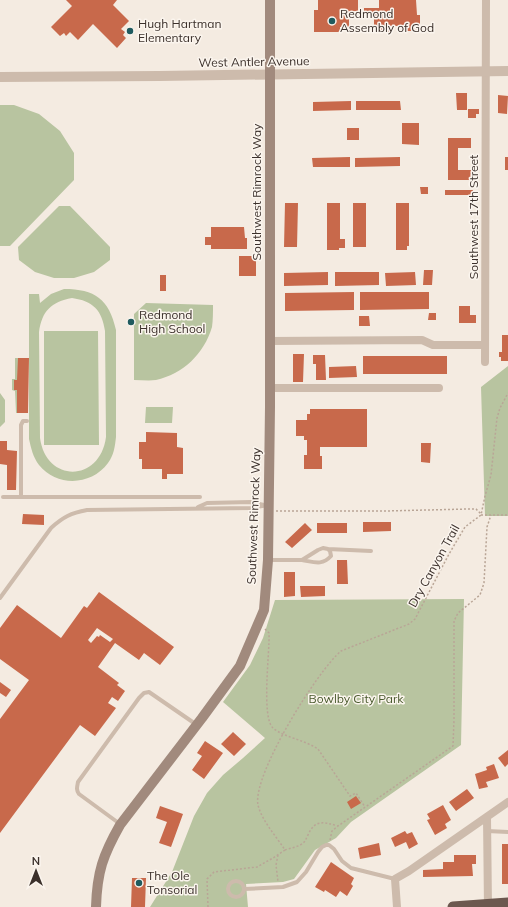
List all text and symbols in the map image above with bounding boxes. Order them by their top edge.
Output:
place label: Redmond Assembly of God [340,6,434,35]
place label: Hugh Hartman Elementary [138,16,222,45]
marker: Redmond Assembly of God [327,16,337,26]
marker: Hugh Hartman Elementary [125,26,135,36]
street label: West Antler Avenue [198,53,310,70]
street label: Southwest Rimrock Way [249,123,264,260]
street label: Southwest 17th Street [466,155,481,279]
place label: Redmond High School [139,307,205,336]
marker: Redmond High School [126,317,136,327]
street label: Southwest Rimrock Way [244,447,263,585]
street label: Dry Canyon Trail [405,522,462,610]
park label: Bowlby City Park [309,691,404,706]
north arrow [16,851,56,891]
text: N [32,854,40,868]
place label: The Ole Tonsorial [147,868,197,897]
marker: The Ole Tonsorial [134,878,144,888]

